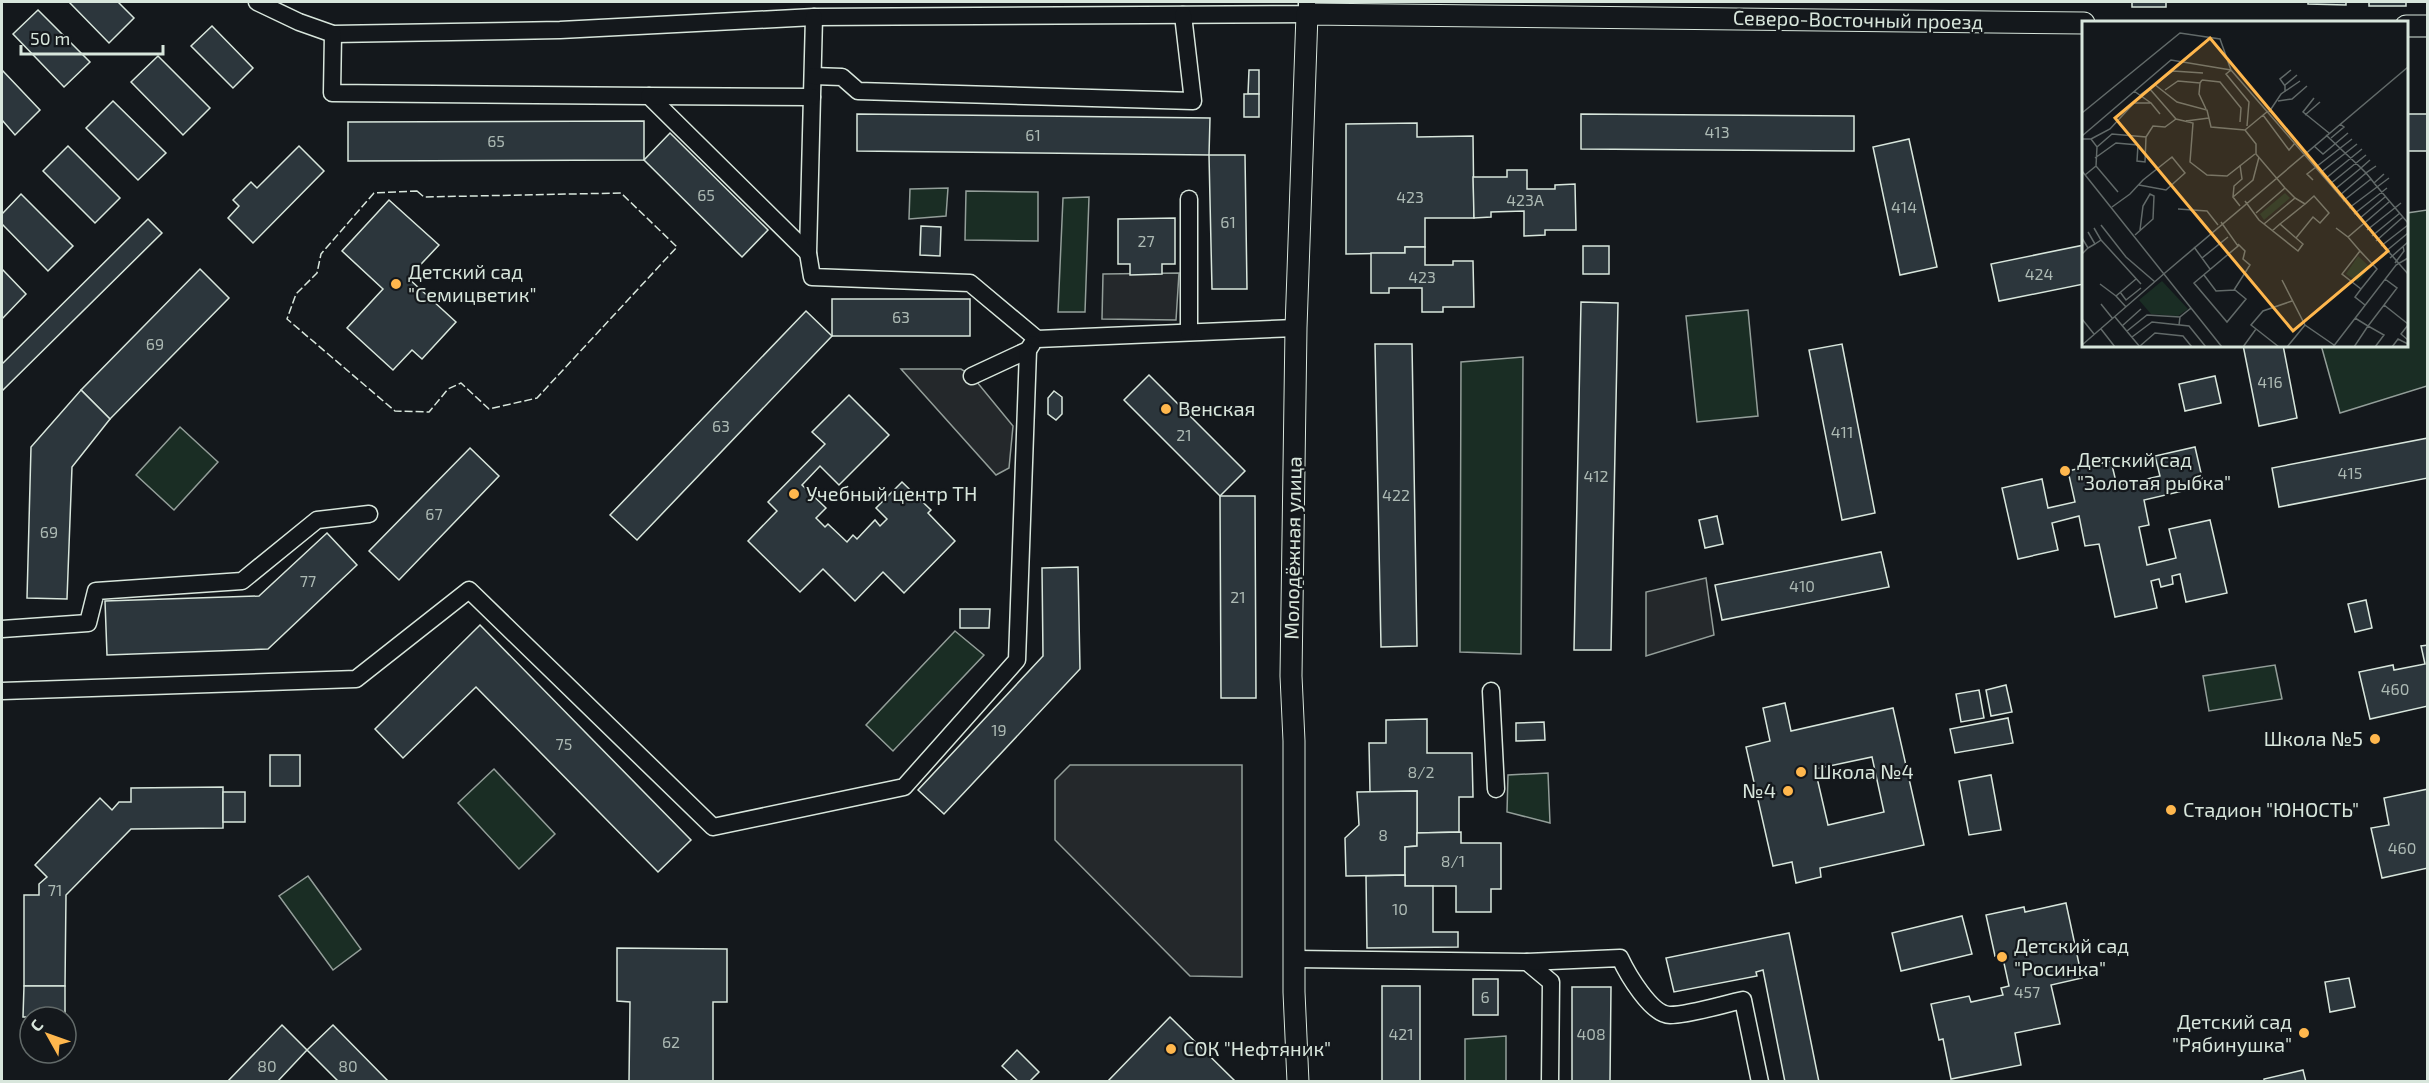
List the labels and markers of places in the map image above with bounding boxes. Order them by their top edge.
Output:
place label: Детский сад "Семицветик" [408,259,536,306]
marker: Детский сад "Семицветик" [389,277,403,291]
place label: Венская [1178,396,1255,420]
marker: Венская [1159,402,1173,416]
place label: Детский сад "Золотая рыбка" [2077,447,2231,494]
marker: Детский сад "Золотая рыбка" [2058,464,2072,478]
place label: Учебный центр ТН [806,481,977,505]
marker: Учебный центр ТН [787,487,801,501]
place label: Школа №5 [2264,726,2363,750]
marker: Школа №5 [2368,732,2382,746]
place label: Школа №4 [1813,759,1914,783]
marker: Школа №4 [1794,765,1808,779]
place label: №4 [1742,778,1776,802]
marker: №4 [1781,784,1795,798]
place label: Стадион "ЮНОСТЬ" [2183,797,2359,821]
marker: Стадион "ЮНОСТЬ" [2164,803,2178,817]
place label: Детский сад "Росинка" [2014,933,2129,980]
marker: Детский сад "Росинка" [1995,950,2009,964]
place label: Детский сад "Рябинушка" [2172,1009,2292,1057]
marker: Детский сад "Рябинушка" [2297,1026,2311,1040]
place label: СОК "Нефтяник" [1183,1036,1331,1060]
marker: СОК "Нефтяник" [1164,1042,1178,1056]

